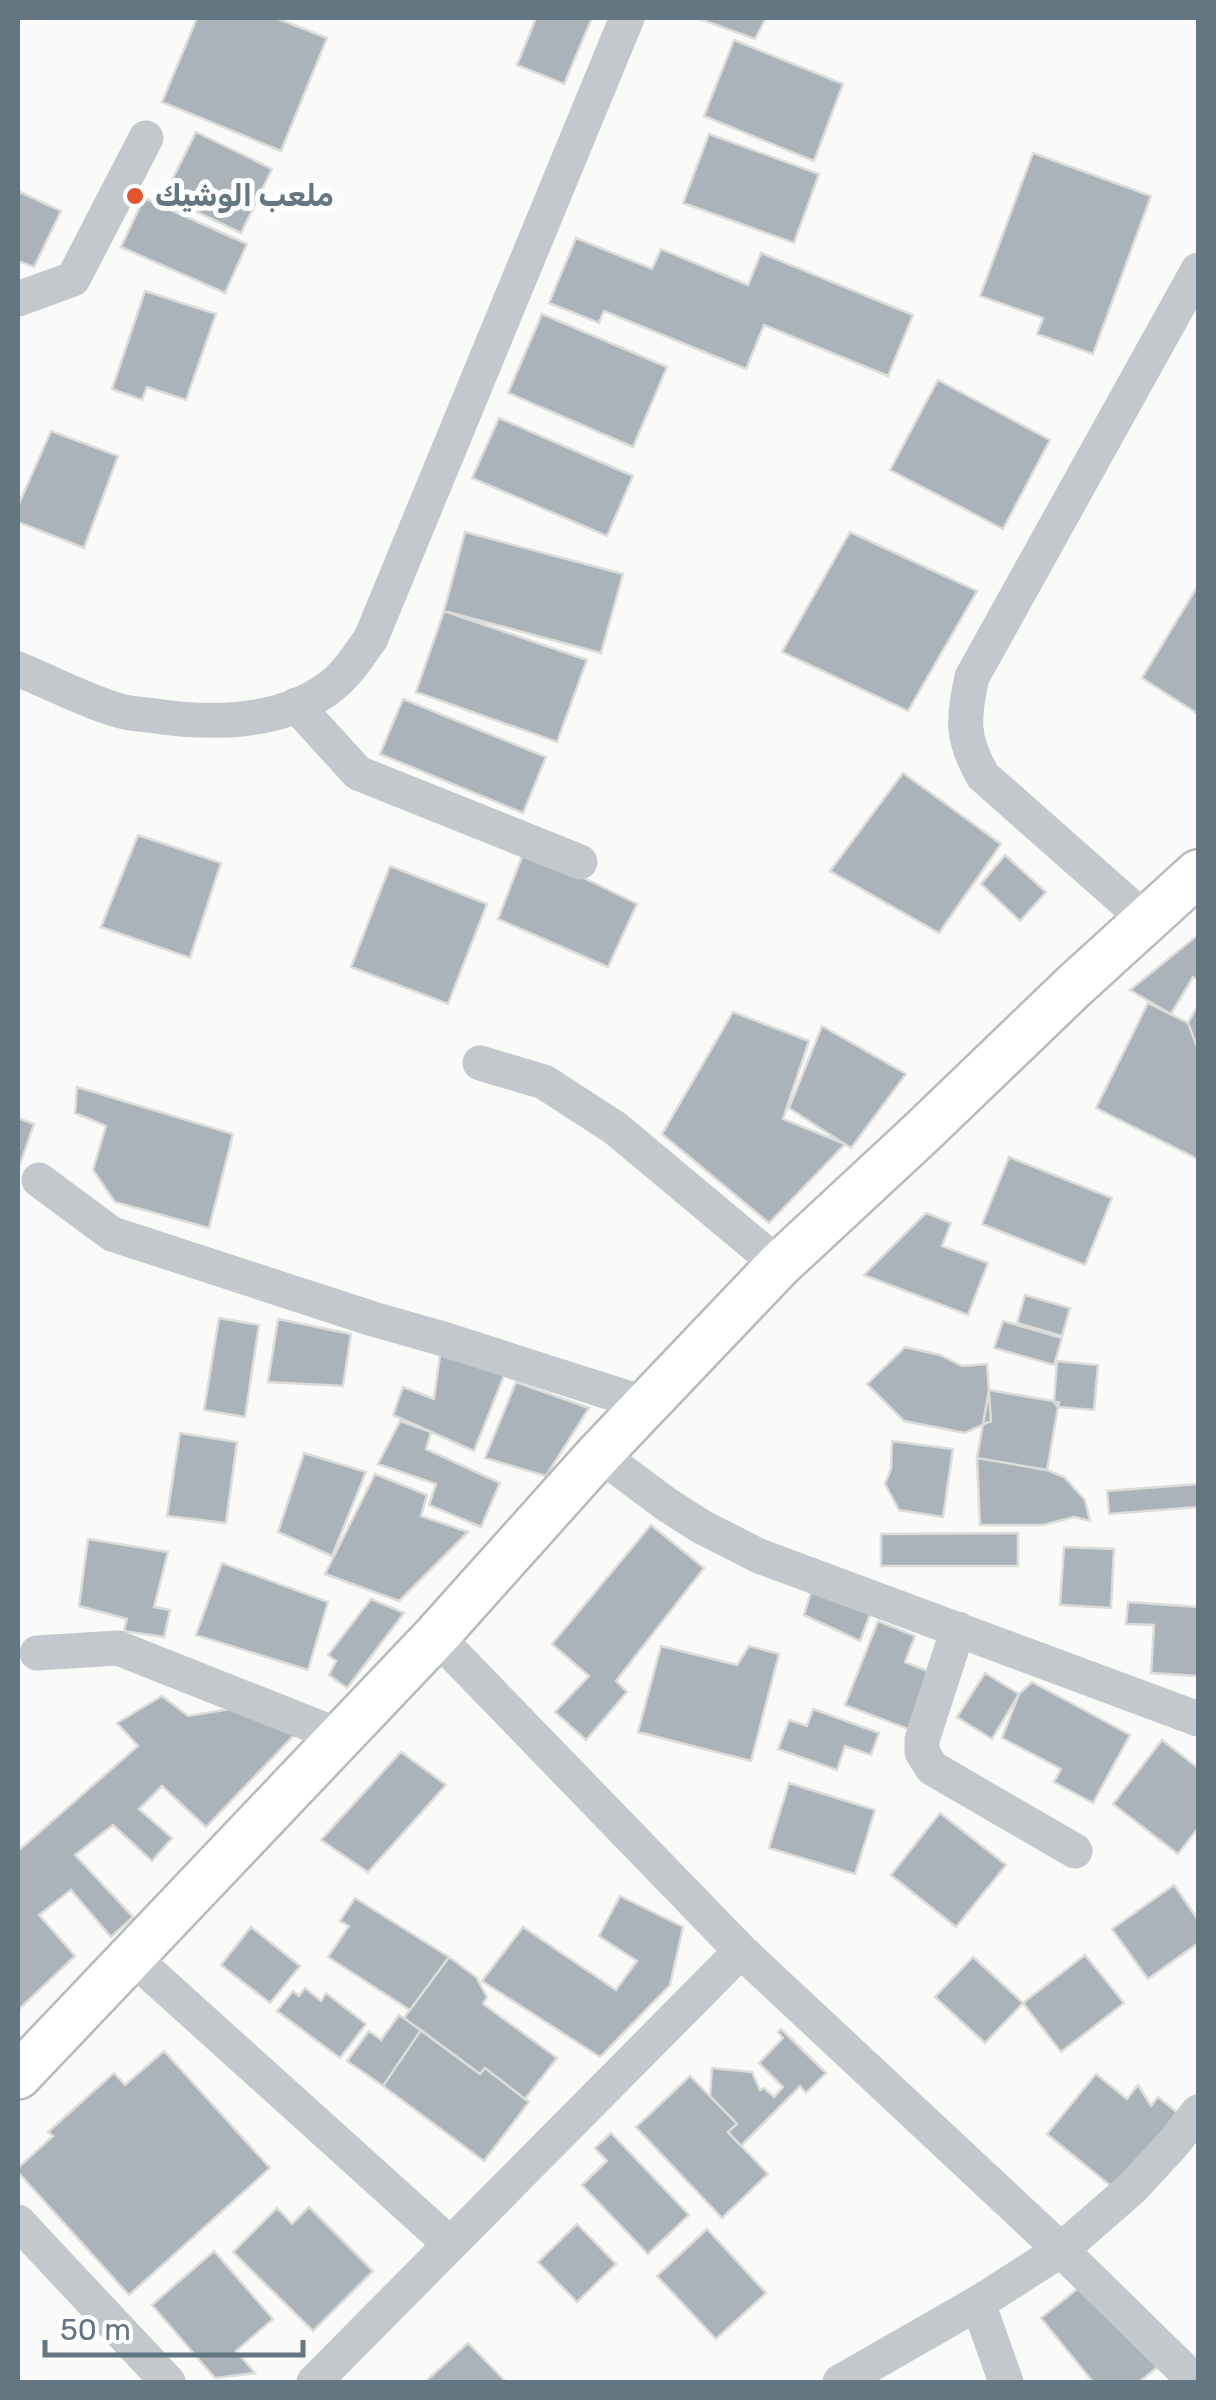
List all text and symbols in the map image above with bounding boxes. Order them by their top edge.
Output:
place label: ملعب الوشيك [155,178,334,214]
marker: ملعب الوشيك [124,185,146,207]
scale bar [45,2295,302,2357]
text: 50 m [60,2312,131,2348]

